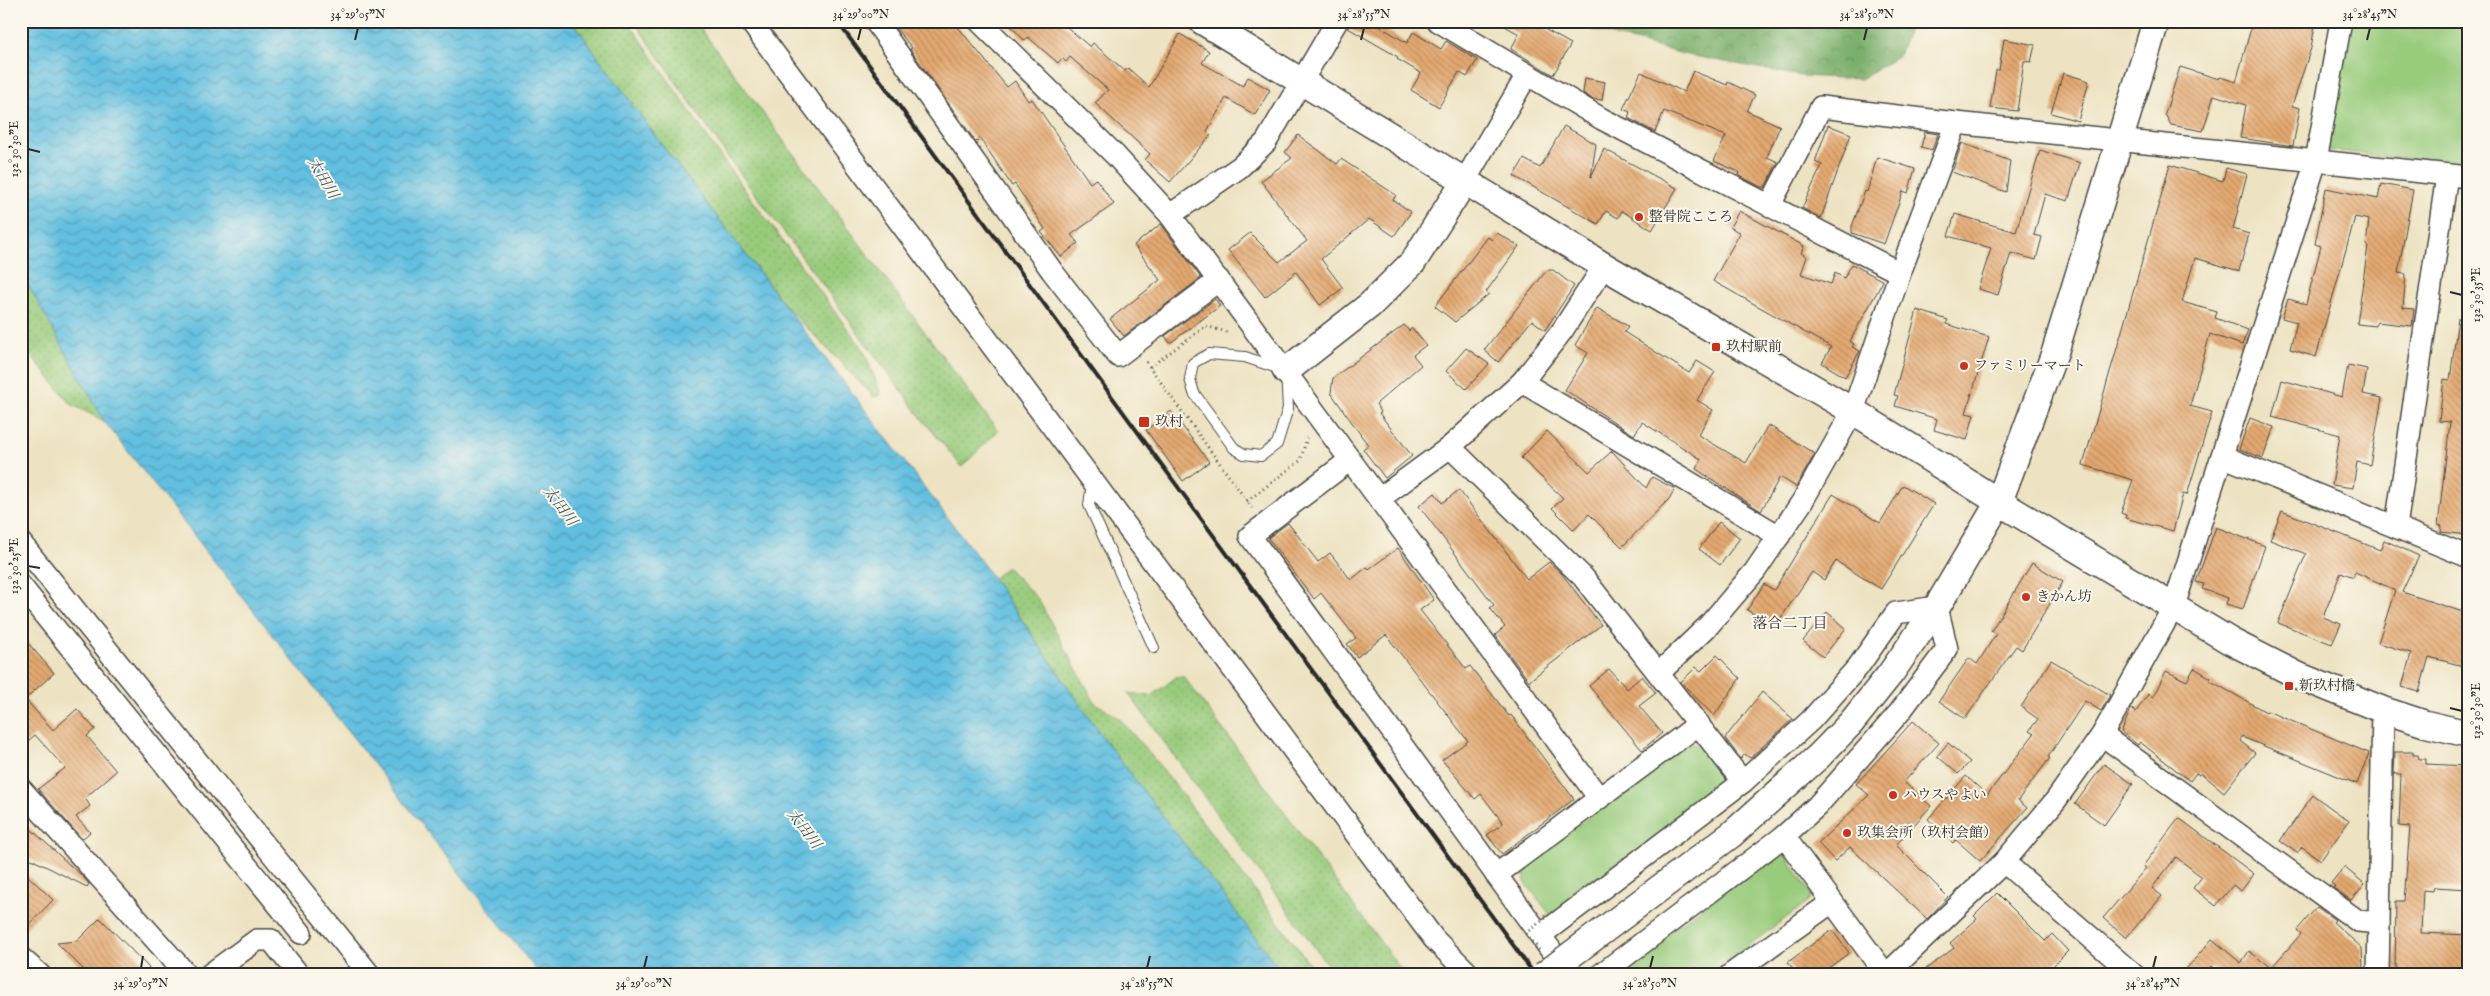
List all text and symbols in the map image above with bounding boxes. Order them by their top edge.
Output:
text: 34°29'05"N [331,7,386,22]
text: 34°29'00"N [833,7,890,22]
text: 34°28'55"N [1338,7,1391,22]
text: 34°28'50"N [1840,7,1895,22]
text: 34°28'45"N [2343,7,2398,22]
text: 132°30'30"E [7,121,22,177]
water label: 太田川 [303,154,344,204]
place label: 整骨院こころ [1649,208,1733,226]
marker: 整骨院こころ [1633,211,1645,223]
text: 132°30'35"E [2469,267,2484,323]
place label: 玖村駅前 [1726,338,1782,356]
marker: 玖村駅前 [1710,341,1722,353]
place label: ファミリーマート [1974,357,2086,375]
marker: ファミリーマート [1958,360,1970,372]
place label: 玖村 [1155,413,1183,431]
marker: 玖村 [1137,415,1151,429]
water label: 太田川 [539,482,582,531]
text: 132°30'25"E [7,538,22,594]
place label: きかん坊 [2036,588,2092,606]
marker: きかん坊 [2020,591,2032,603]
district label: 落合二丁目 [1752,614,1828,633]
place label: 新玖村橋 [2299,677,2355,695]
marker: 新玖村橋 [2283,680,2295,692]
text: 132°30'30"E [2469,683,2484,739]
place label: ハウスやよい [1903,786,1987,804]
marker: ハウスやよい [1887,789,1899,801]
water label: 太田川 [783,805,826,854]
place label: 玖集会所（玖村会館） [1857,824,1997,842]
marker: 玖集会所（玖村会館） [1841,827,1853,839]
text: 34°29'05"N [114,976,169,991]
text: 34°29'00"N [616,976,673,991]
text: 34°28'55"N [1121,976,1174,991]
text: 34°28'50"N [1623,976,1678,991]
text: 34°28'45"N [2126,976,2181,991]

